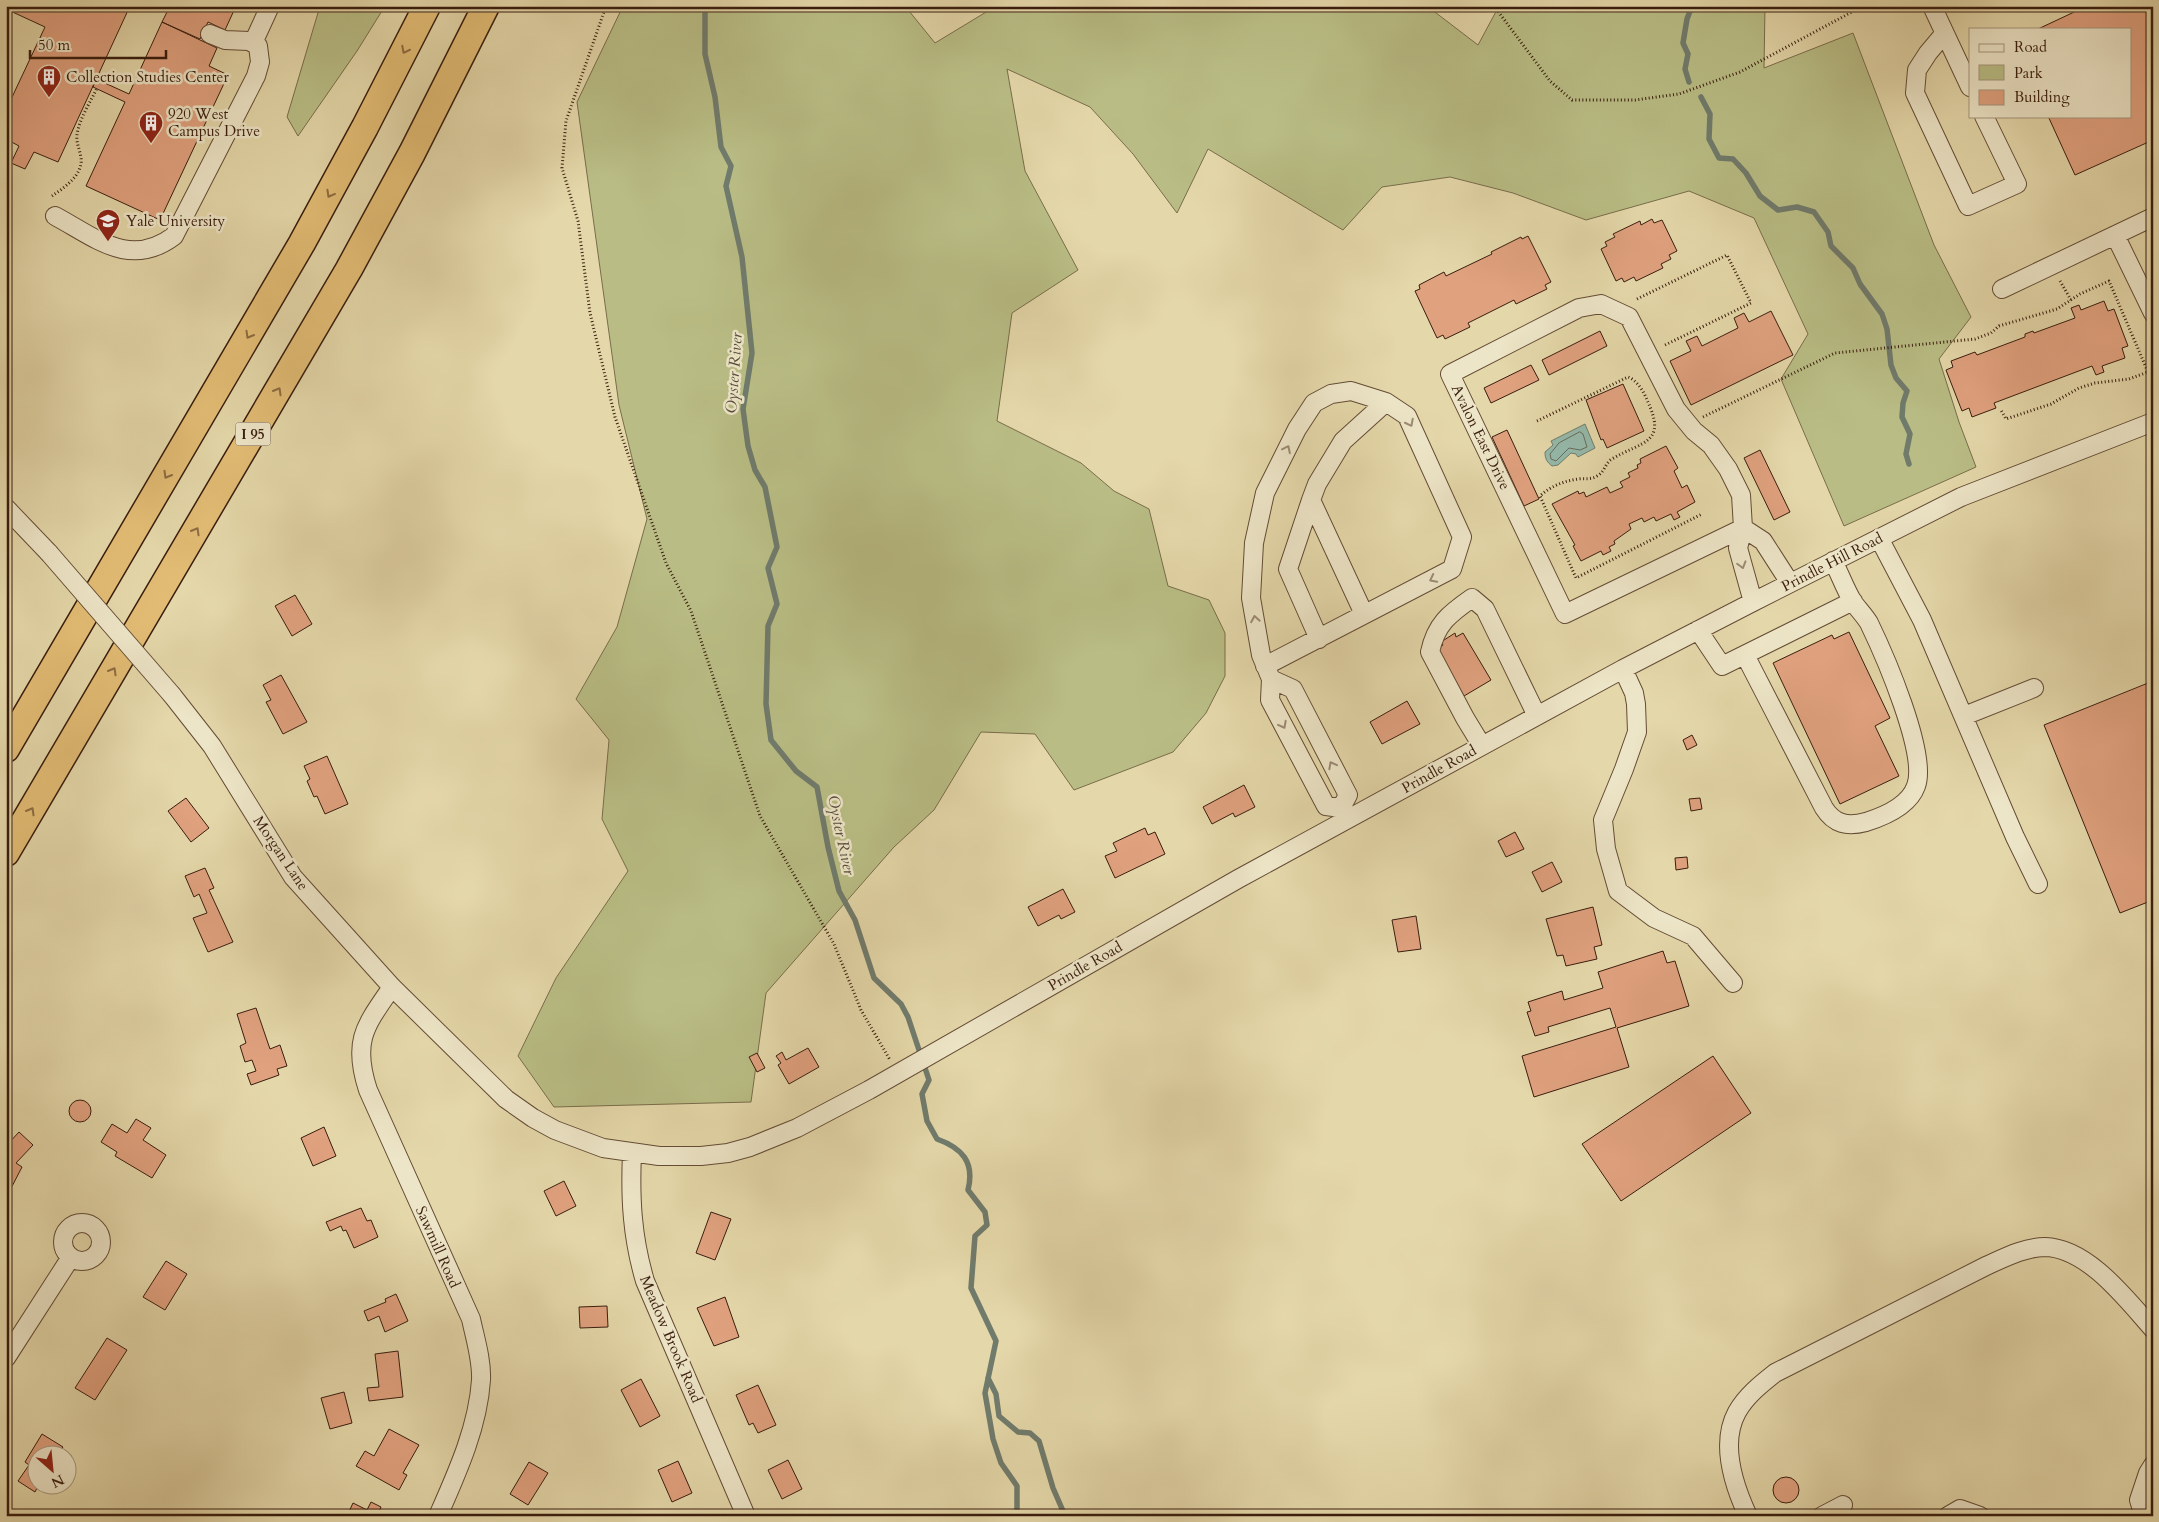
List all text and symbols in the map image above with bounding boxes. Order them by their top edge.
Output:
scale bar [30,28,166,60]
legend [1969,28,2132,118]
text: 50 m [38,35,70,55]
text: Road [2014,37,2047,57]
one-way arrow [401,45,411,54]
text: Park [2014,63,2043,83]
building icon: Collection Studies Center [36,64,62,98]
place label: Collection Studies Center [66,67,229,87]
text: Building [2014,87,2070,107]
place label: 920 West Campus Drive [168,104,260,141]
building icon: 920 West Campus Drive [138,110,164,144]
one-way arrow [326,188,336,197]
school or university icon: Yale University [95,208,121,242]
place label: Yale University [126,211,225,231]
one-way arrow [246,329,256,338]
water label: Oyster River [720,331,748,414]
street label: Avalon East Drive [1447,381,1515,493]
one-way arrow [272,388,282,397]
one-way arrow [1403,418,1414,427]
road number: I 95 [236,422,270,446]
one-way arrow [1280,445,1291,454]
one-way arrow [164,470,174,479]
one-way arrow [189,528,199,537]
street label: Prindle Hill Road [1778,528,1886,596]
one-way arrow [1737,560,1747,568]
one-way arrow [1429,573,1438,583]
one-way arrow [1250,615,1260,623]
one-way arrow [107,668,117,677]
one-way arrow [1277,720,1287,729]
street label: Prindle Road [1398,740,1480,798]
one-way arrow [1329,761,1339,770]
water label: Oyster River [822,793,860,878]
one-way arrow [25,808,35,817]
street label: Morgan Lane [249,812,313,894]
street label: Prindle Road [1044,937,1126,995]
street label: Sawmill Road [411,1203,465,1291]
street label: Meadow Brook Road [635,1272,707,1406]
north arrow [28,1444,78,1494]
text: N [48,1470,67,1492]

